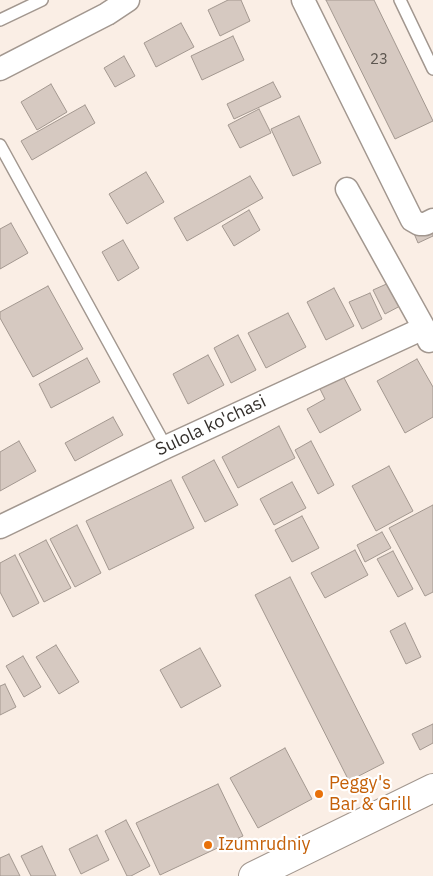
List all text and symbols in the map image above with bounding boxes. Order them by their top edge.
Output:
house number: 23 [370,51,388,69]
street label: Sulola ko'chasi [152,391,270,461]
place label: Peggy's Bar & Grill [329,773,411,816]
marker: Peggy's Bar & Grill [313,788,325,800]
place label: Izumrudniy [218,834,310,856]
marker: Izumrudniy [202,839,214,851]

